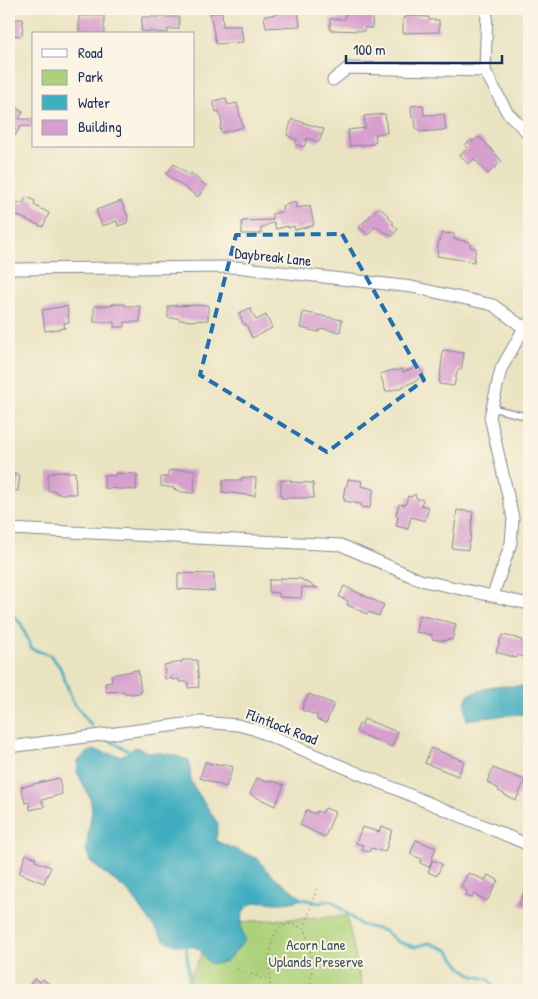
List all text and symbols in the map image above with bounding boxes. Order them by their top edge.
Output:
legend [32,32,195,148]
scale bar [346,32,502,64]
text: 100 m [353,39,386,60]
text: Road [78,42,103,63]
text: Park [78,66,103,87]
text: Water [78,92,110,113]
text: Building [78,116,122,137]
street label: Daybreak Lane [234,242,312,271]
street label: Flintlock Road [242,703,321,750]
park label: Acorn Lane Uplands Preserve [269,934,363,972]

